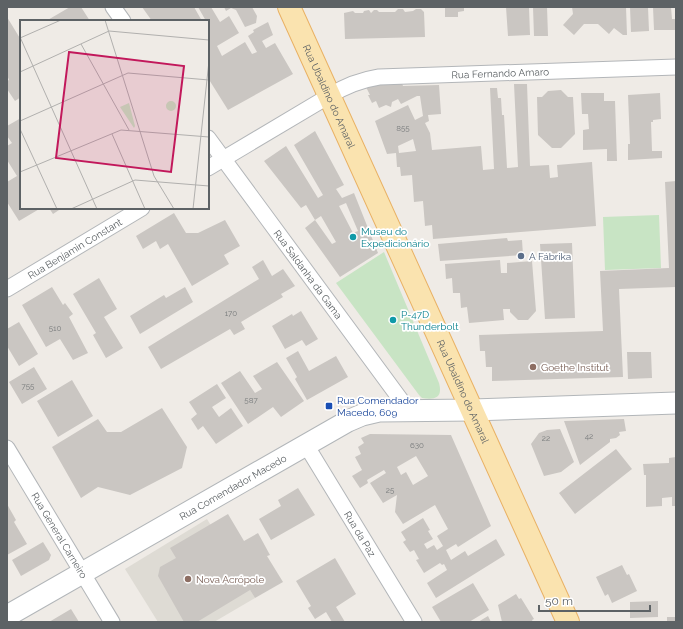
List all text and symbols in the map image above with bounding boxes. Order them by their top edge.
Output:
inset map [20,20,209,209]
street label: Rua Ubaldino do Amaral [301,43,358,150]
street label: Rua Fernando Amaro [451,66,549,80]
house number: 855 [396,123,410,133]
street label: Rua Benjamin Constant [26,216,124,281]
place label: Museu do Expedicionário [361,226,429,249]
street label: Rua Saldanha da Gama [272,228,345,321]
marker: Museu do Expedicionário [348,232,358,242]
marker: A Fábrika [516,251,526,261]
place label: A Fábrika [529,251,571,262]
house number: 170 [225,308,237,318]
place label: P-47D Thunderbolt [401,309,459,332]
marker: P-47D Thunderbolt [388,315,398,325]
house number: 510 [49,323,61,333]
street label: Rua Ubaldino do Amaral [435,338,492,445]
marker: Goethe Institut [528,362,538,372]
place label: Goethe Institut [541,362,609,373]
house number: 755 [22,381,35,391]
house number: 587 [244,395,258,405]
place label: Rua Comendador Macedo, 609 [337,395,419,418]
marker: Rua Comendador Macedo, 609 [324,401,334,411]
house number: 42 [585,431,593,441]
house number: 22 [542,433,550,443]
house number: 630 [410,440,424,450]
street label: Rua Comendador Macedo [177,452,288,522]
house number: 25 [386,485,395,495]
street label: Rua General Carneiro [30,490,90,580]
street label: Rua da Paz [342,509,378,559]
marker: Nova Acrópole [183,574,193,584]
place label: Nova Acrópole [196,574,265,585]
scale bar [539,587,650,613]
text: 50 m [545,594,573,608]

